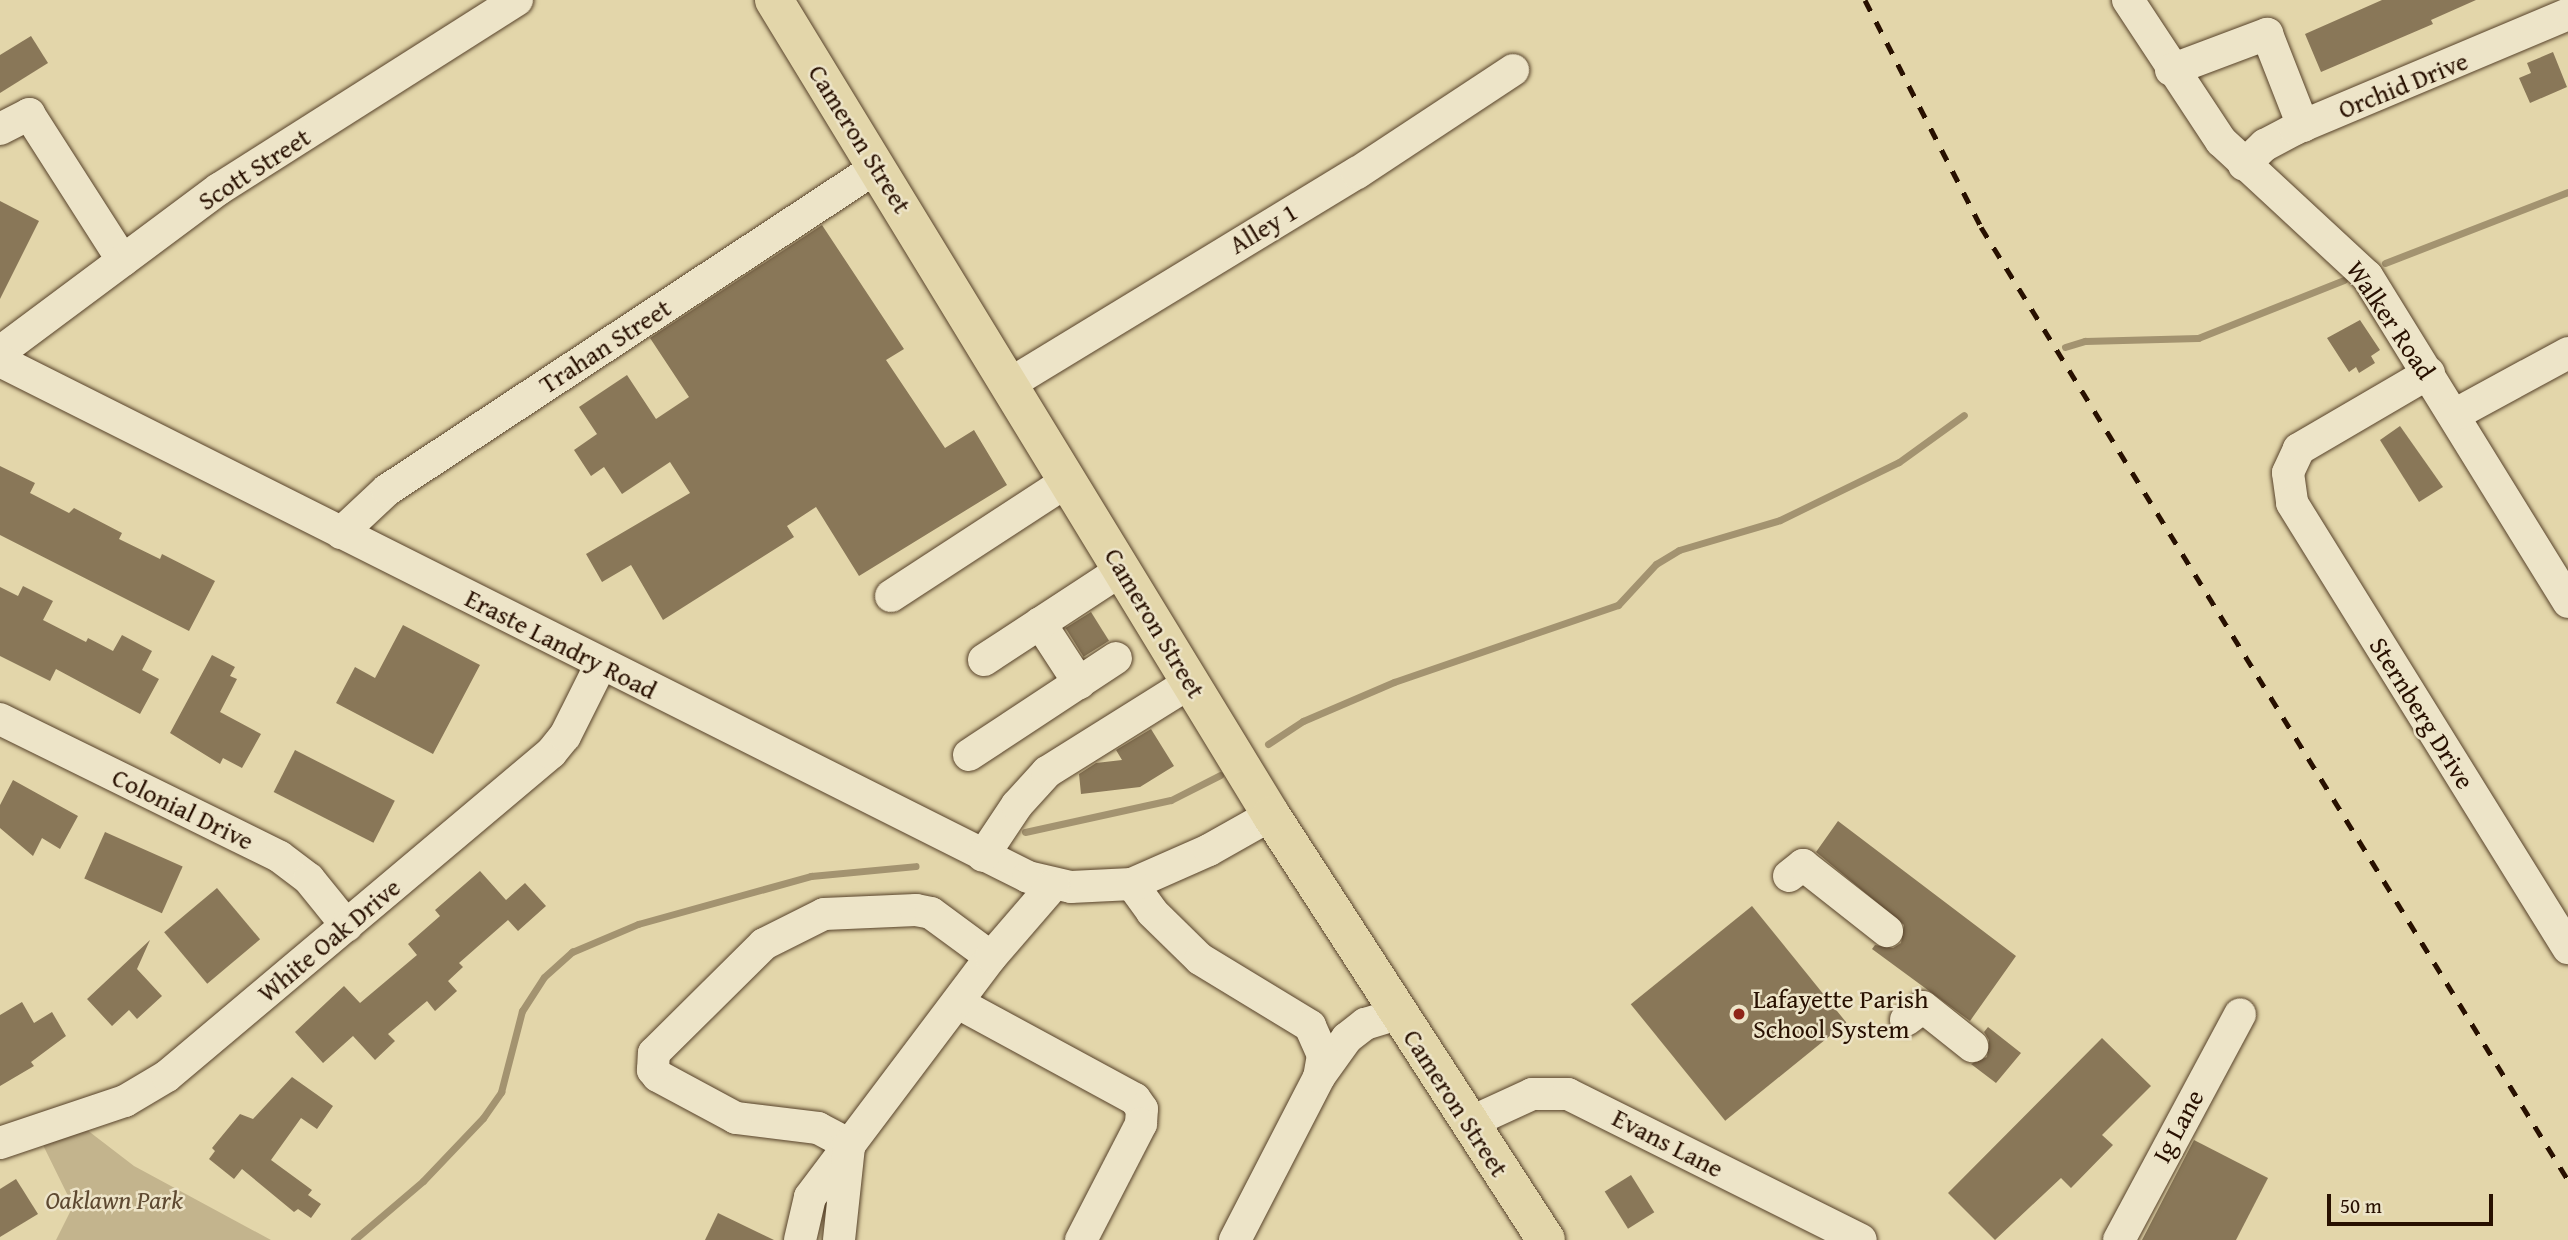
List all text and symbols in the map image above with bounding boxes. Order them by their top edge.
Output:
street label: Orchid Drive [2334,45,2472,125]
street label: Cameron Street [802,59,918,219]
street label: Scott Street [192,121,316,217]
street label: Alley 1 [1223,196,1303,260]
street label: Walker Road [2340,255,2442,385]
street label: Trahan Street [533,292,677,400]
street label: Cameron Street [1098,542,1212,704]
street label: Eraste Landry Road [460,582,662,706]
street label: Sternberg Drive [2363,631,2481,795]
street label: Colonial Drive [107,761,259,857]
street label: White Oak Drive [251,871,407,1009]
place label: Lafayette Parish School System [1753,983,1929,1044]
marker: Lafayette Parish School System [1731,1006,1747,1022]
street label: Cameron Street [1397,1023,1515,1183]
street label: Ig Lane [2146,1084,2210,1168]
street label: Evans Lane [1607,1102,1729,1184]
scale bar [2330,1180,2496,1224]
park label: Oaklawn Park [45,1184,183,1216]
text: 50 m [2340,1190,2382,1221]

